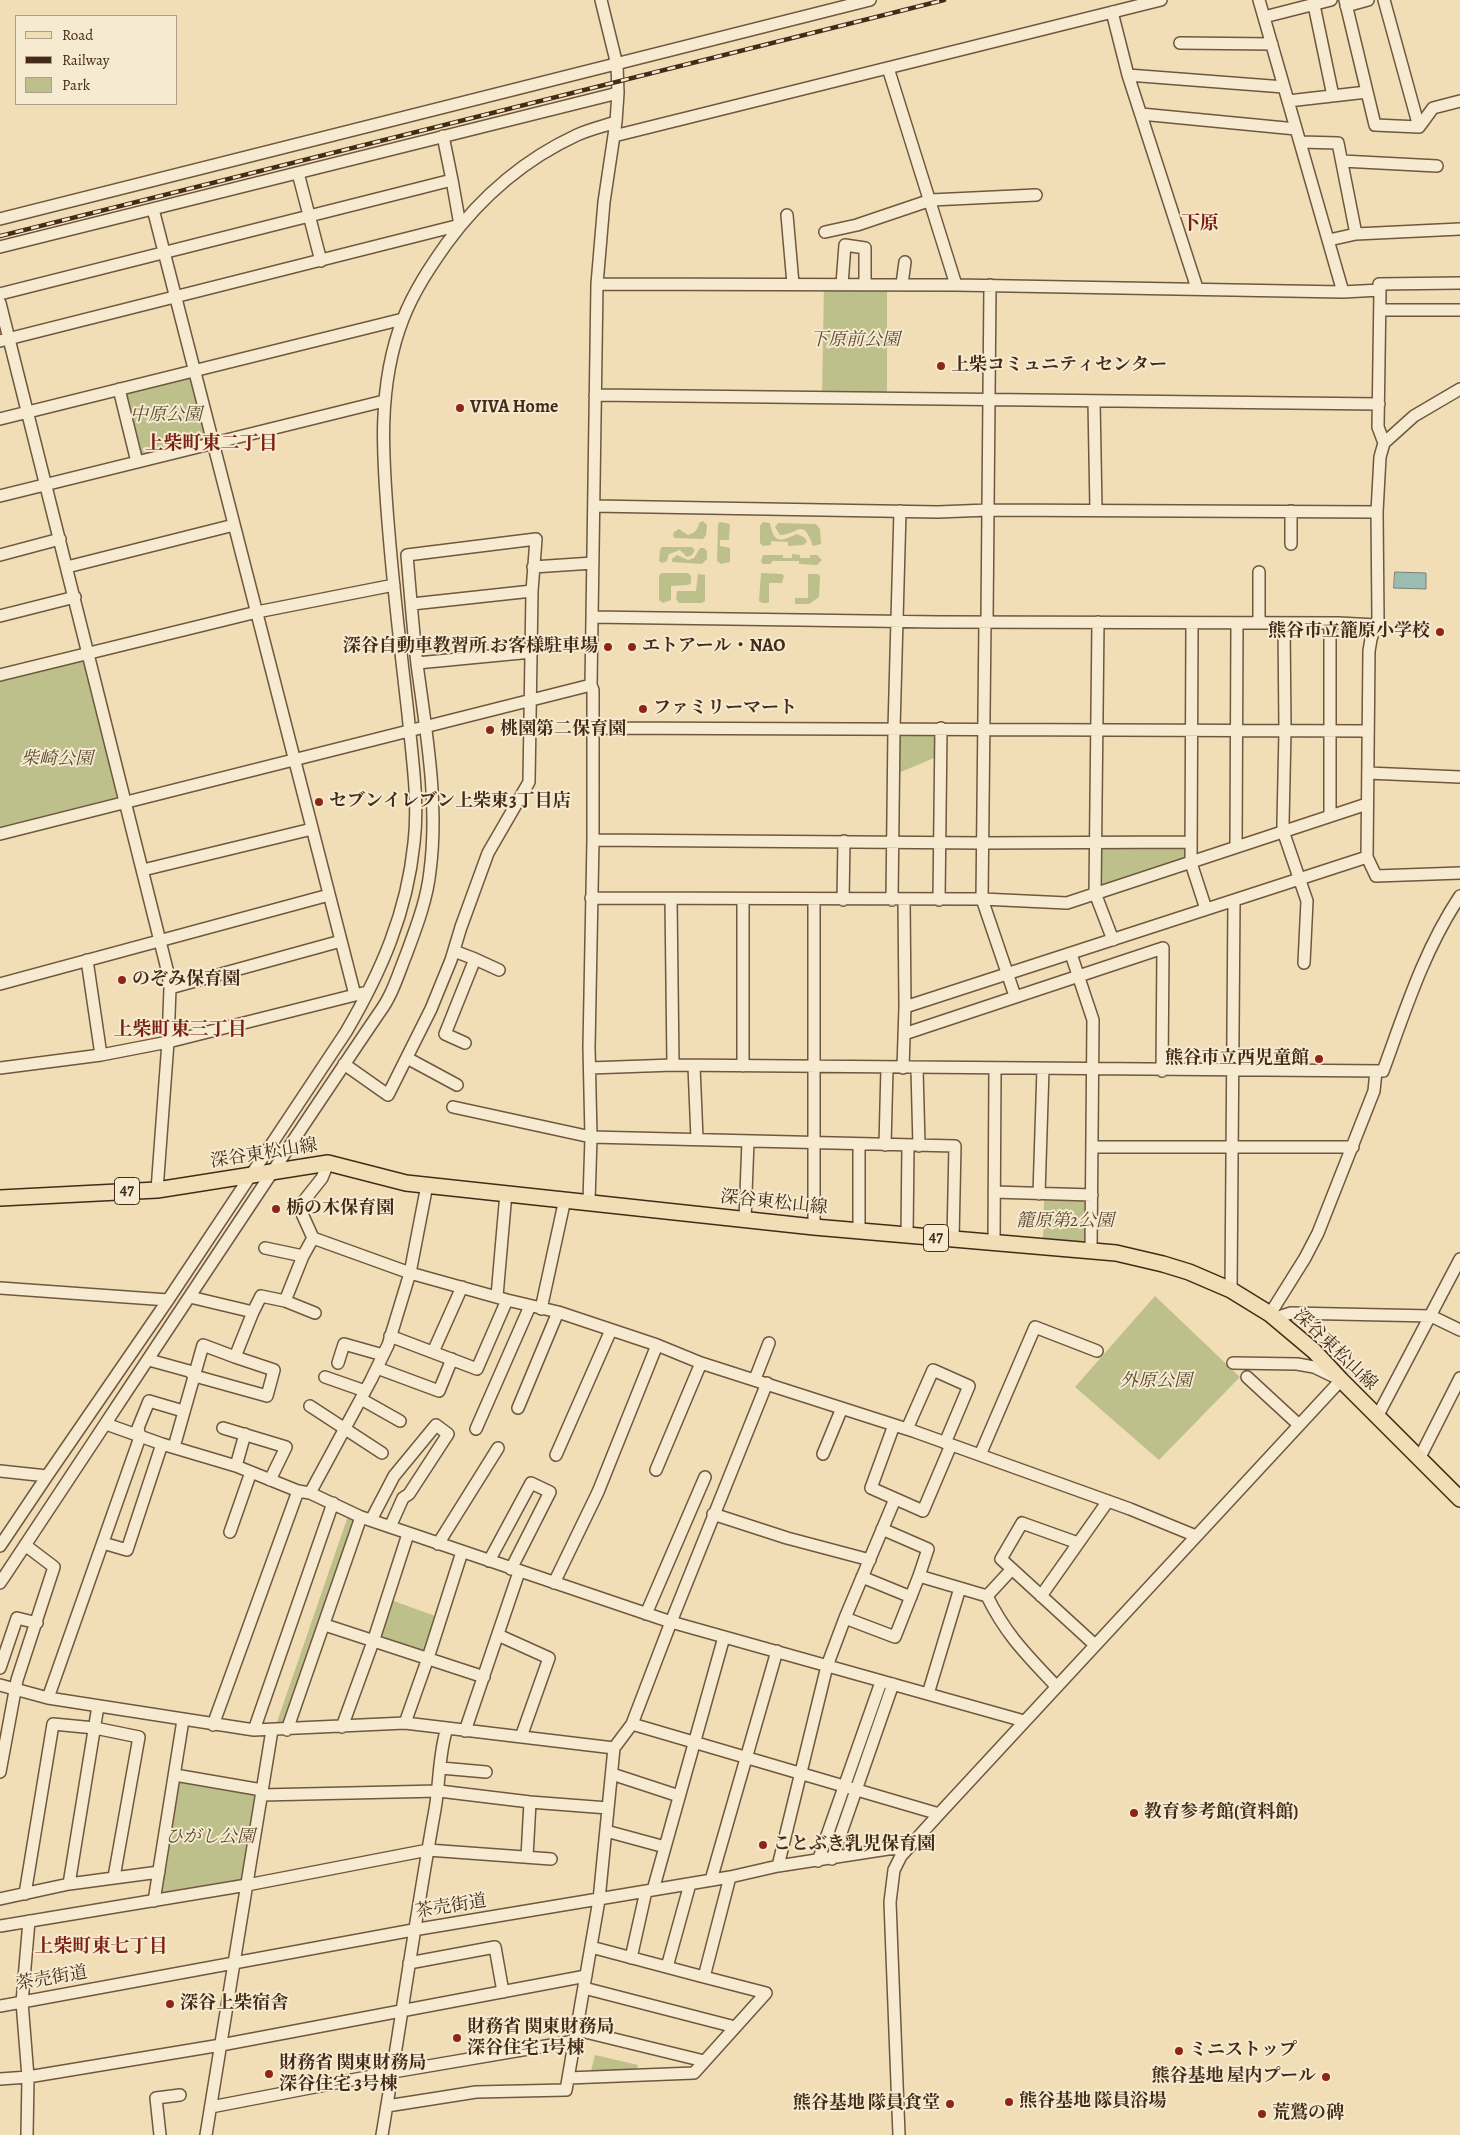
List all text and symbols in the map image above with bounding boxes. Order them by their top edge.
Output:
legend [15,15,178,105]
text: Road [62,25,93,45]
text: Railway [62,50,109,70]
text: Park [62,75,90,95]
district label: 下原 [1181,213,1219,235]
park label: 下原前公園 [810,330,900,352]
place label: 上柴コミュニティセンター [951,355,1167,377]
marker: 上柴コミュニティセンター [935,360,947,372]
place label: VIVA Home [470,397,558,419]
marker: VIVA Home [454,402,466,414]
park label: 中原公園 [130,405,202,427]
district label: 上柴町東二丁目 [145,433,277,455]
place label: 熊谷市立籠原小学校 [1268,621,1430,643]
marker: 熊谷市立籠原小学校 [1434,626,1446,638]
place label: 深谷自動車教習所 お客様駐車場 [343,636,598,658]
place label: エトアール・NAO [642,636,785,658]
marker: 深谷自動車教習所 お客様駐車場 [602,641,614,653]
marker: エトアール・NAO [626,641,638,653]
place label: ファミリーマート [653,698,797,720]
marker: ファミリーマート [637,703,649,715]
place label: 桃園第二保育園 [500,719,626,741]
marker: 桃園第二保育園 [484,724,496,736]
park label: 柴崎公園 [21,749,93,771]
place label: セブンイレブン上柴東3丁目店 [329,791,571,813]
marker: セブンイレブン上柴東3丁目店 [313,796,325,808]
place label: のぞみ保育園 [132,969,240,991]
marker: のぞみ保育園 [116,974,128,986]
district label: 上柴町東三丁目 [114,1019,246,1041]
place label: 熊谷市立西児童館 [1165,1048,1309,1070]
marker: 熊谷市立西児童館 [1313,1053,1325,1065]
street label: 深谷東松山線 [209,1135,319,1173]
road number: 47 [114,1178,140,1204]
street label: 深谷東松山線 [719,1187,829,1219]
place label: 栃の木保育園 [286,1198,394,1220]
marker: 栃の木保育園 [270,1203,282,1215]
park label: 籠原第2公園 [1016,1211,1114,1233]
road number: 47 [924,1224,948,1252]
street label: 深谷東松山線 [1289,1305,1381,1395]
park label: 外原公園 [1120,1371,1192,1393]
place label: 教育参考館(資料館) [1144,1802,1298,1824]
marker: 教育参考館(資料館) [1128,1807,1140,1819]
park label: ひがし公園 [165,1827,255,1849]
place label: ことぶき乳児保育園 [773,1834,935,1856]
marker: ことぶき乳児保育園 [757,1839,769,1851]
street label: 茶売街道 [414,1891,488,1923]
district label: 上柴町東七丁目 [35,1936,167,1958]
street label: 茶売街道 [15,1962,89,1996]
place label: 深谷上柴宿舎 [180,1993,288,2015]
marker: 深谷上柴宿舎 [164,1998,176,2010]
place label: 財務省 関東財務局 深谷住宅 1号棟 [467,2017,614,2060]
marker: 財務省 関東財務局 深谷住宅 1号棟 [451,2032,463,2044]
place label: ミニストップ [1189,2040,1297,2062]
marker: ミニストップ [1173,2045,1185,2057]
place label: 財務省 関東財務局 深谷住宅 3号棟 [279,2053,426,2096]
place label: 熊谷基地 屋内プール [1151,2066,1316,2088]
marker: 財務省 関東財務局 深谷住宅 3号棟 [263,2068,275,2080]
marker: 熊谷基地 屋内プール [1320,2071,1332,2083]
place label: 熊谷基地 隊員浴場 [1019,2091,1166,2113]
place label: 熊谷基地 隊員食堂 [793,2093,940,2115]
marker: 熊谷基地 隊員浴場 [1003,2096,1015,2108]
marker: 熊谷基地 隊員食堂 [944,2098,956,2110]
place label: 荒鷲の碑 [1272,2103,1344,2125]
marker: 荒鷲の碑 [1256,2108,1268,2120]

